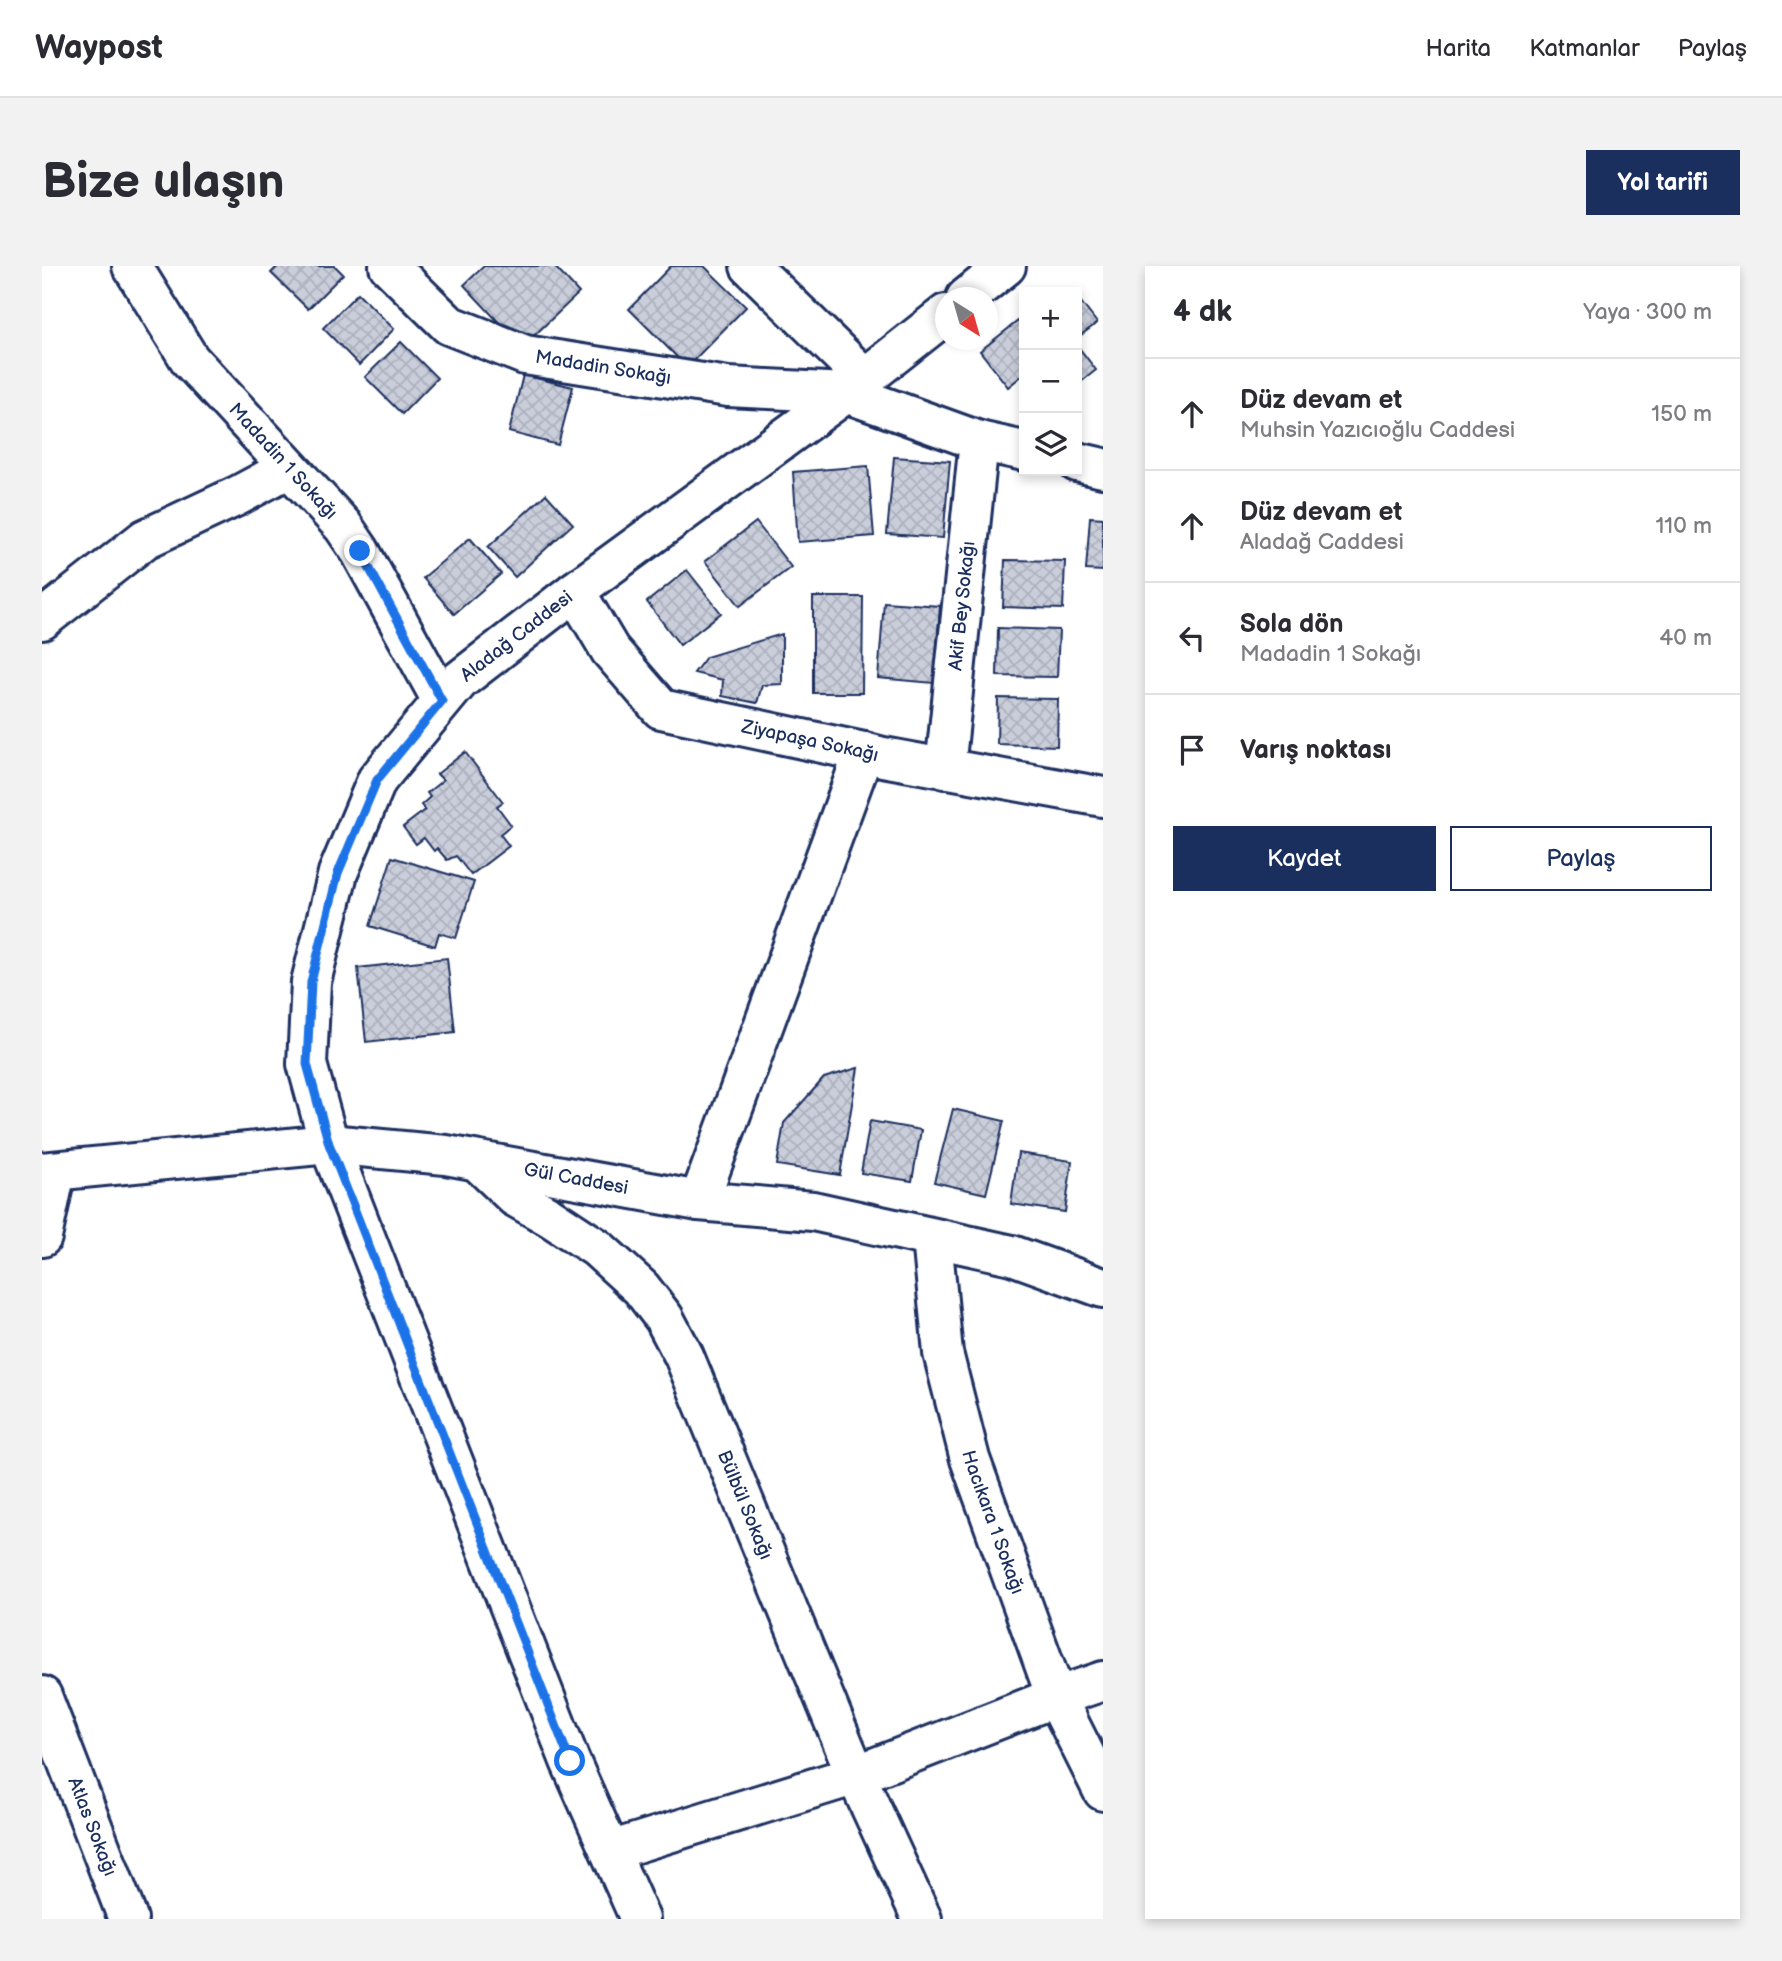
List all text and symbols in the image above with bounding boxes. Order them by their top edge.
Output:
text: Waypost [35,28,163,68]
text: Harita [1425,34,1491,63]
text: Katmanlar [1529,34,1640,63]
text: Paylaş [1678,34,1747,63]
button: Yol tarifi [1586,150,1740,215]
text: Bize ulaşın [42,153,285,212]
north arrow [935,287,998,350]
map controls [1019,287,1082,476]
button: + [1019,287,1082,350]
text: 4 dk [1173,294,1232,330]
text: Yaya · 300 m [1583,298,1712,326]
street label: Madadin Sokağı [534,345,673,389]
button: − [1019,350,1082,413]
text: Düz devam et [1240,385,1402,416]
icon: ahead [1173,395,1211,433]
street label: Madadin 1 Sokağı [224,398,342,524]
text: 150 m [1651,400,1712,428]
button: layers [1019,413,1082,476]
text: Muhsin Yazıcıoğlu Caddesi [1240,416,1515,444]
text: Düz devam et [1240,497,1402,528]
icon: ahead [1173,507,1211,545]
text: 110 m [1655,512,1712,540]
text: Aladağ Caddesi [1240,528,1404,556]
route end [344,535,375,566]
street label: Akif Bey Sokağı [944,540,980,672]
street label: Aladağ Caddesi [456,586,577,687]
text: Sola dön [1240,609,1344,640]
icon: left [1173,619,1211,657]
text: 40 m [1659,624,1712,652]
text: Madadin 1 Sokağı [1240,640,1421,668]
street label: Ziyapaşa Sokağı [739,715,881,767]
icon: arrive [1173,731,1211,769]
text: Varış noktası [1240,735,1391,766]
button: Kaydet [1173,826,1436,891]
button: Paylaş [1450,826,1712,891]
street label: Gül Caddesi [522,1158,630,1199]
street label: Bülbül Sokağı [712,1447,778,1563]
street label: Hacıkara 1 Sokağı [957,1448,1029,1597]
route start [554,1745,585,1776]
street label: Atlas Sokağı [63,1774,122,1879]

